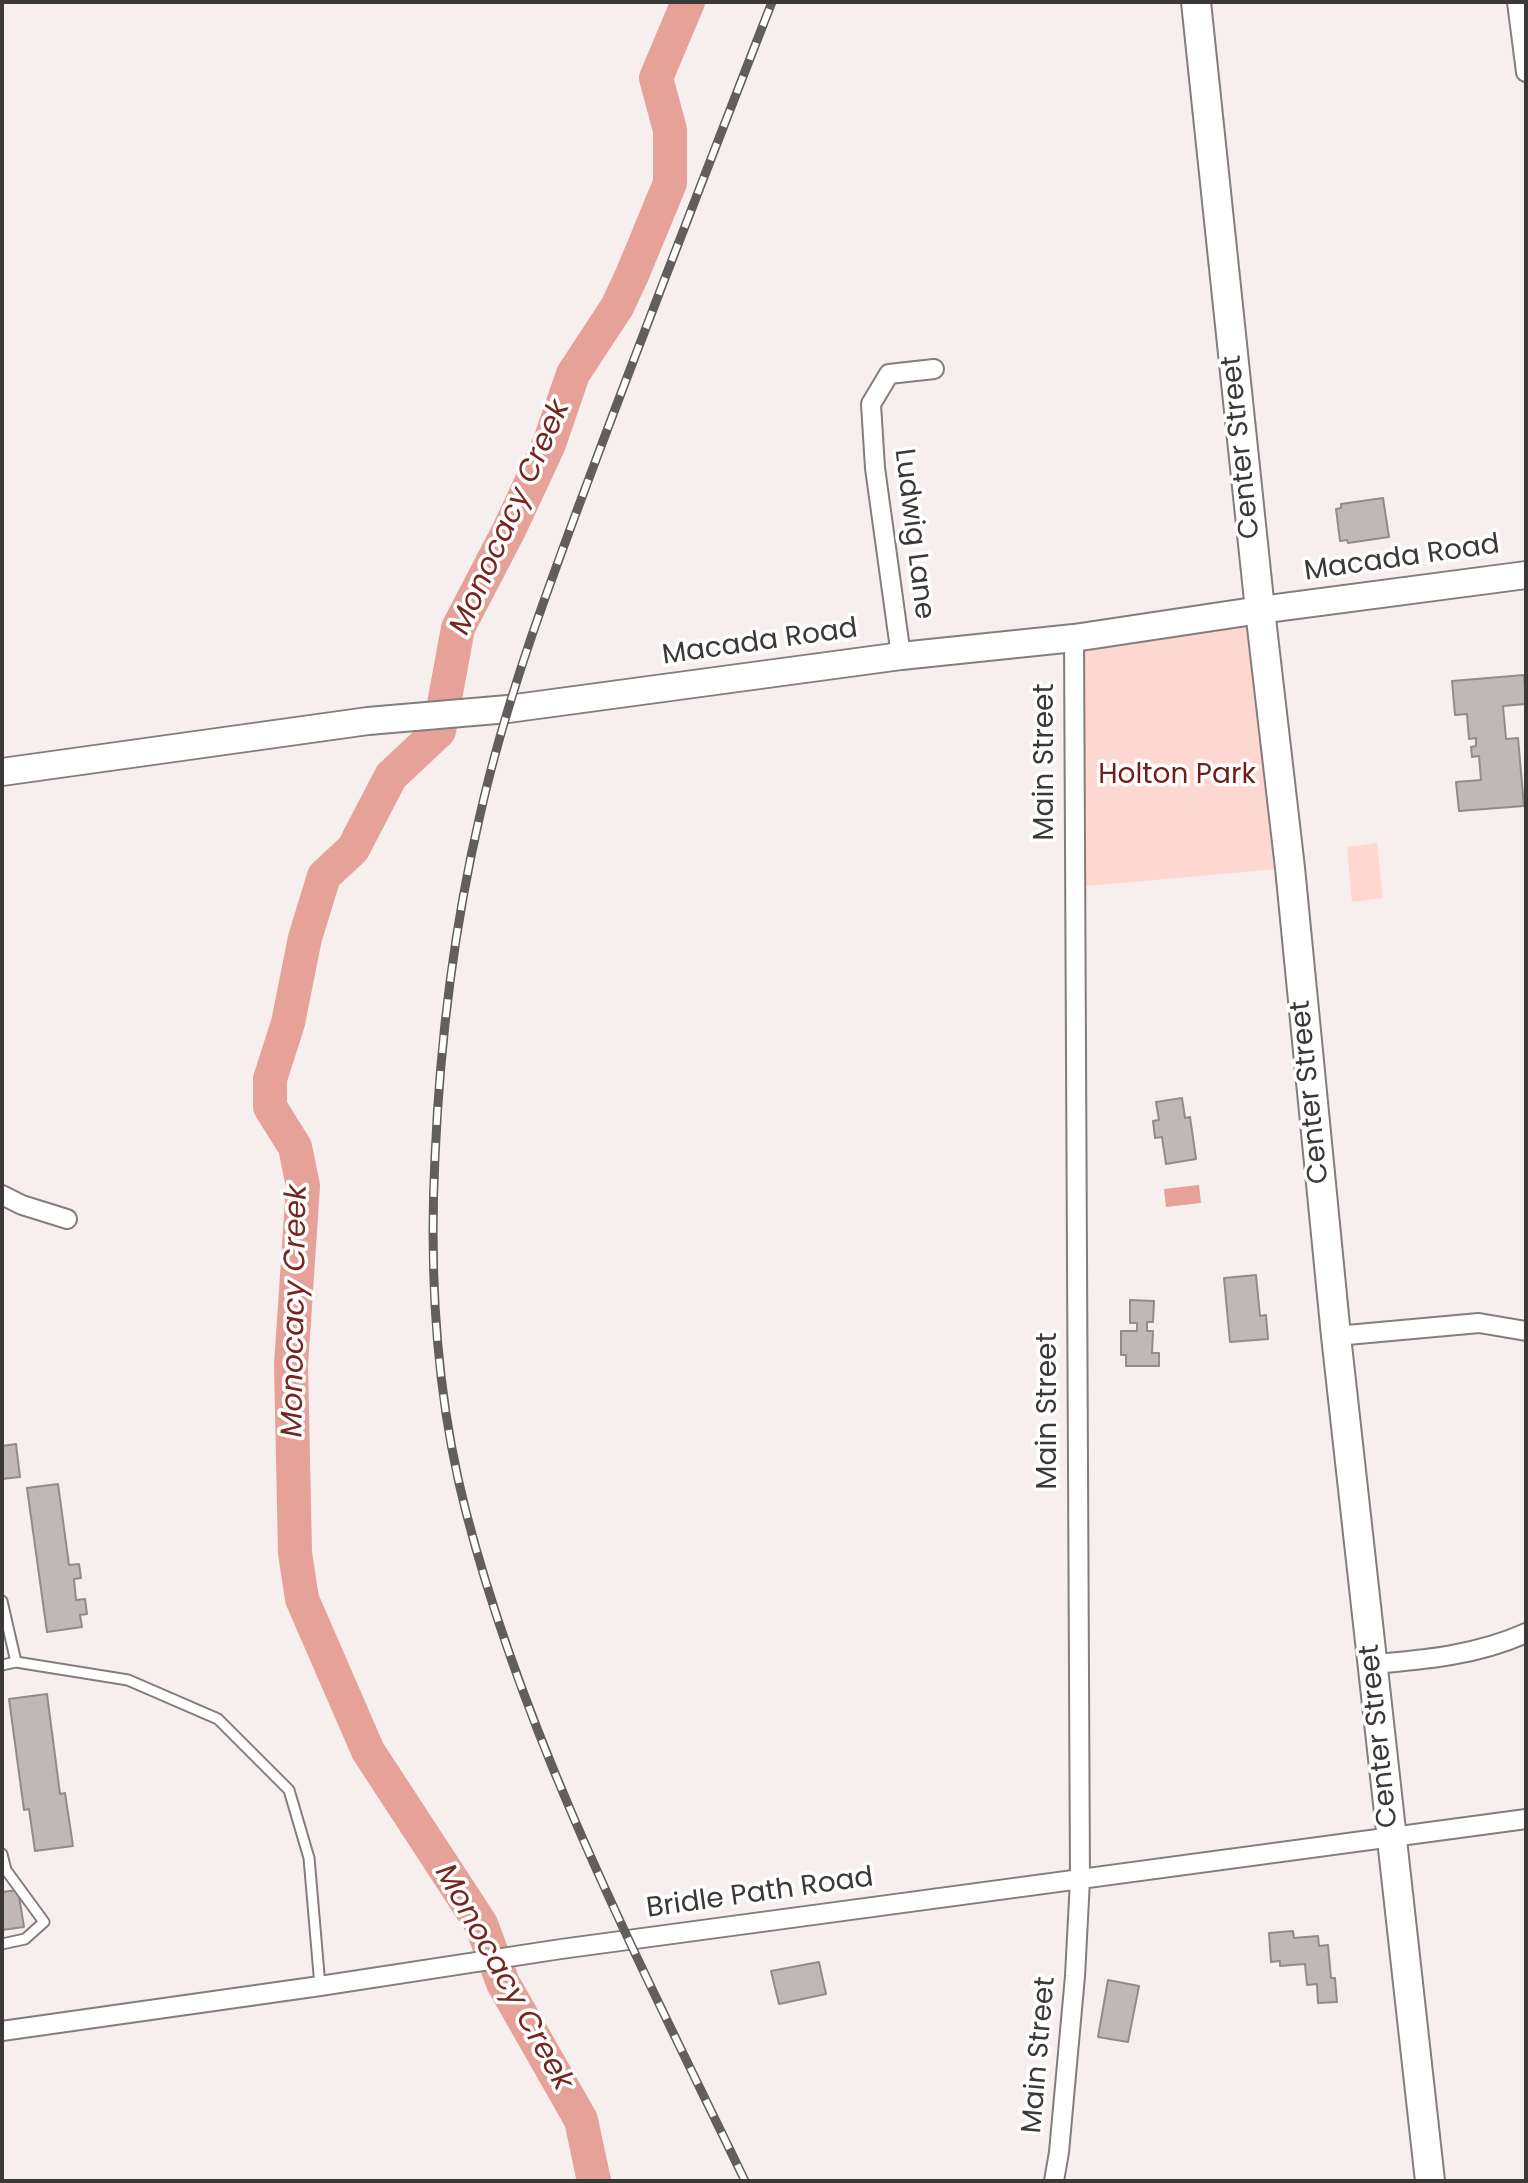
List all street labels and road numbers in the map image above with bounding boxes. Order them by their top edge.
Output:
street label: Center Street [1216,354,1268,540]
street label: Ludwig Lane [886,447,940,621]
street label: Macada Road [1302,529,1502,589]
street label: Macada Road [660,613,860,673]
street label: Main Street [1029,683,1063,841]
street label: Center Street [1285,999,1337,1185]
street label: Main Street [1032,1332,1066,1490]
street label: Center Street [1354,1643,1406,1829]
street label: Bridle Path Road [644,1861,876,1927]
street label: Main Street [1016,1975,1064,2135]

